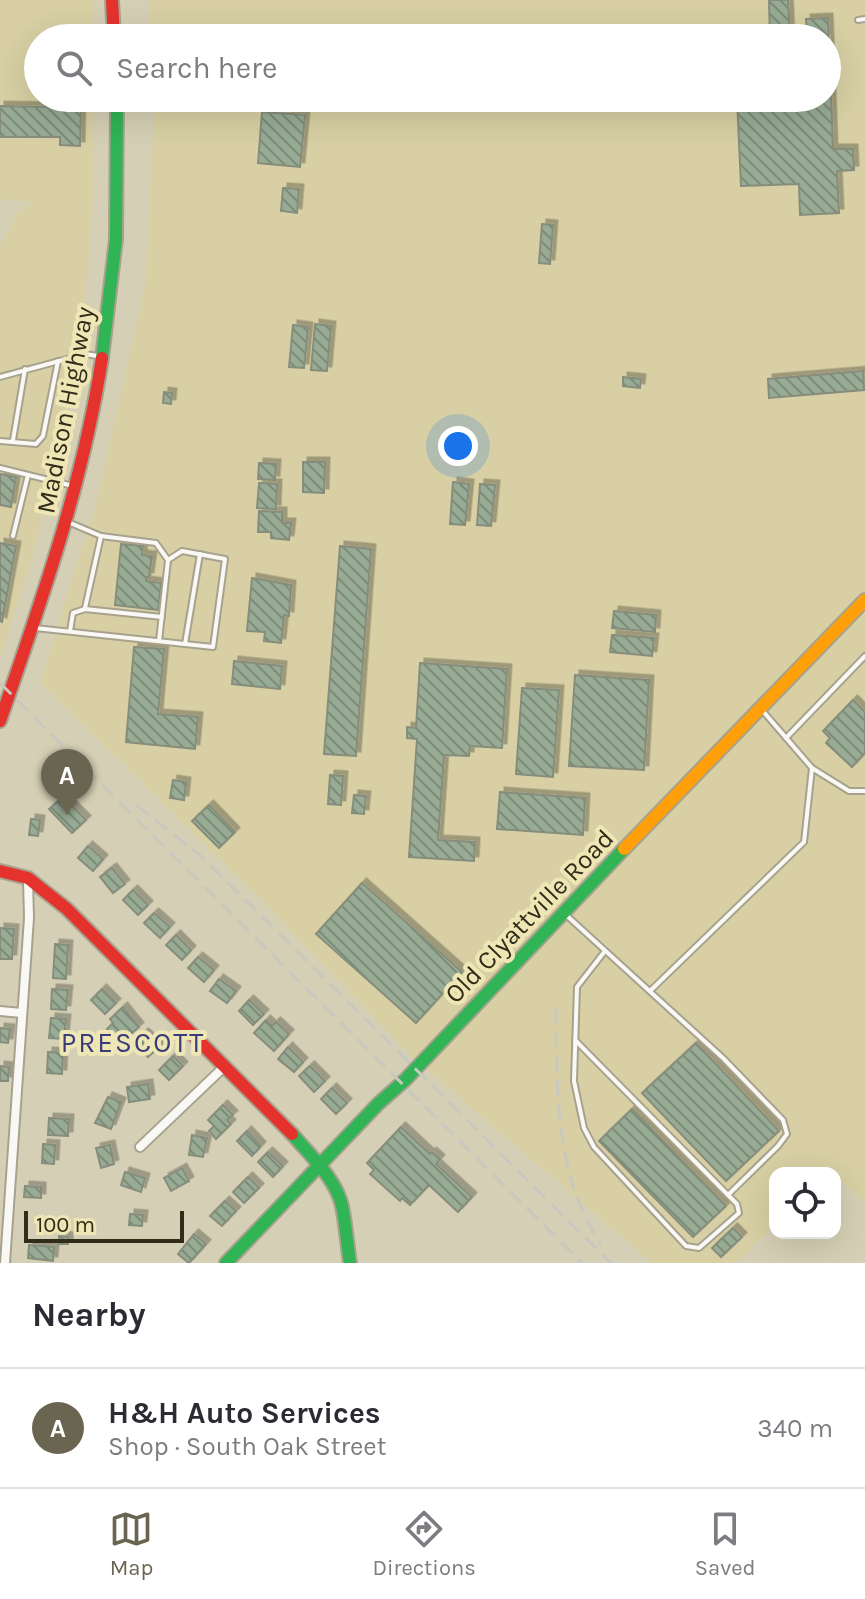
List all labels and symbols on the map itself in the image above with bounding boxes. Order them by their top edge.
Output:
street label: Madison Highway [30,304,101,516]
your location [438,426,478,466]
pin: A [41,749,93,815]
street label: Old Clyattville Road [438,823,620,1010]
district label: PRESCOTT [61,1026,205,1059]
scale bar [24,1207,184,1243]

